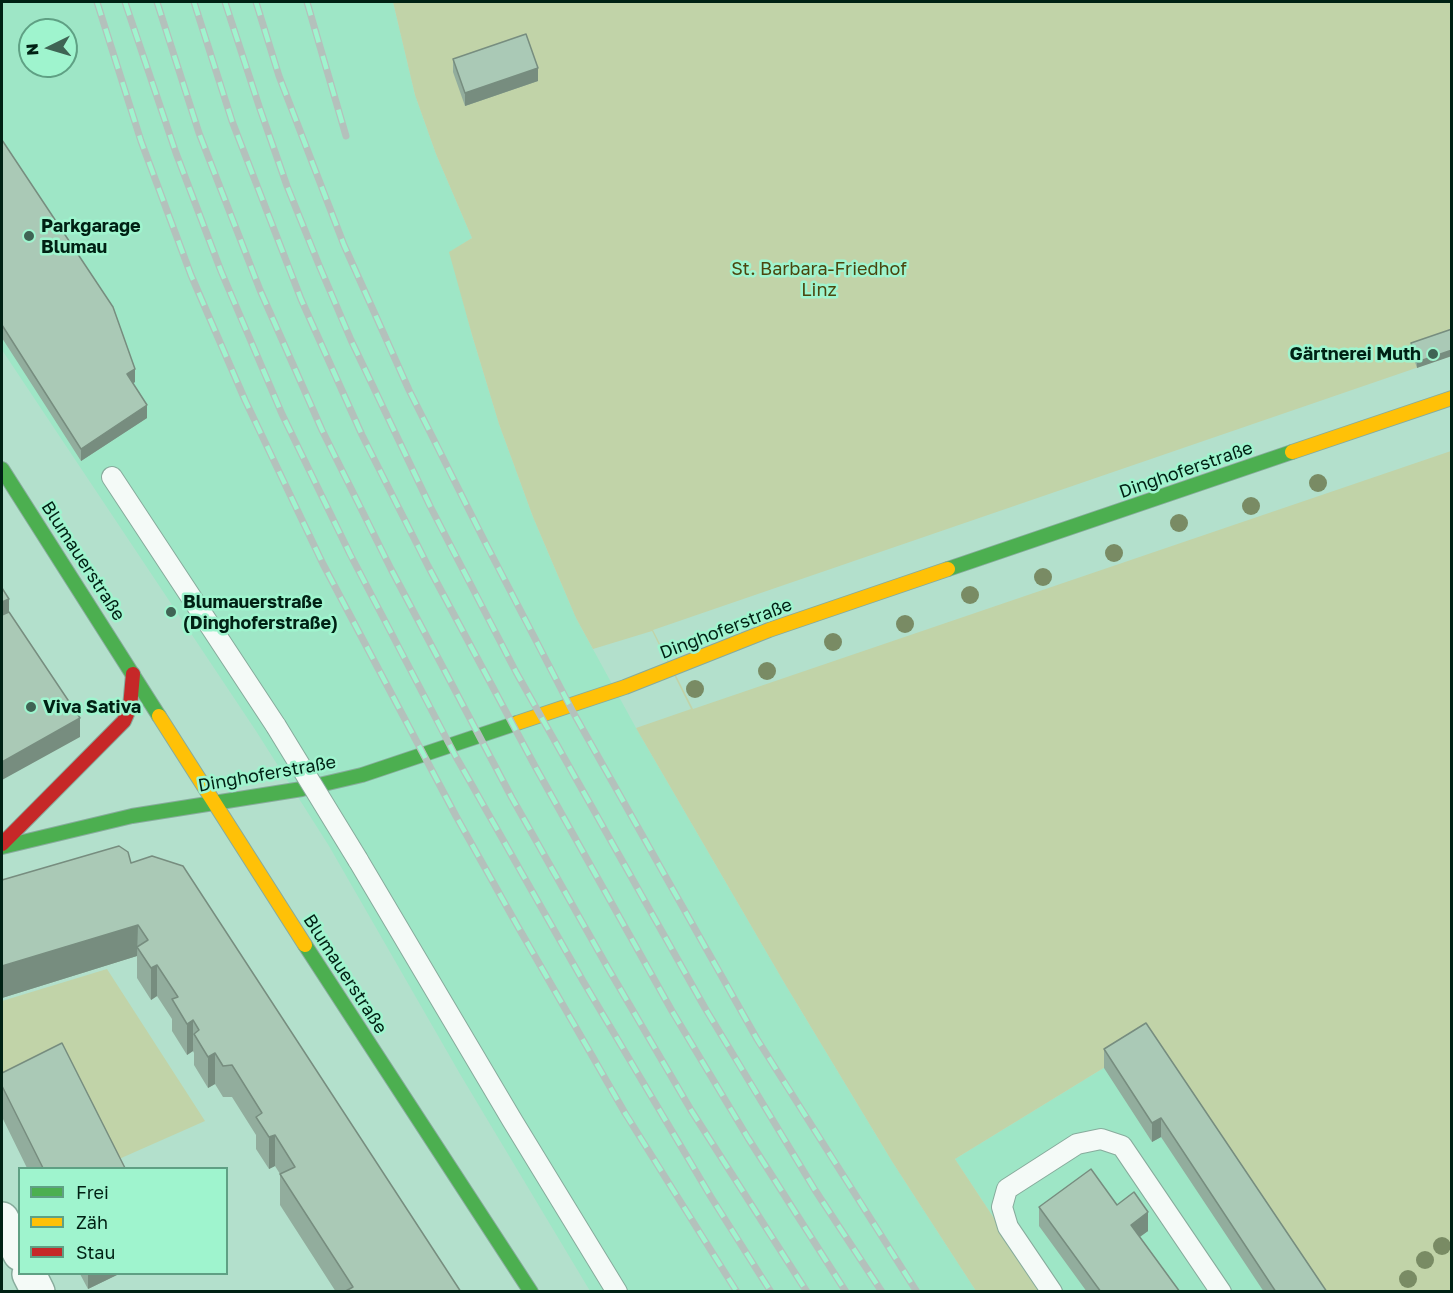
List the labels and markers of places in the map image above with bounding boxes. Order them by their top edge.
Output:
place label: Parkgarage Blumau [41,215,141,258]
marker: Parkgarage Blumau [22,229,36,243]
place label: Gärtnerei Muth [1290,343,1421,365]
marker: Gärtnerei Muth [1426,347,1440,361]
place label: Blumauerstraße (Dinghoferstraße) [183,591,338,634]
marker: Blumauerstraße (Dinghoferstraße) [164,605,178,619]
place label: Viva Sativa [43,696,141,718]
marker: Viva Sativa [24,700,38,714]

